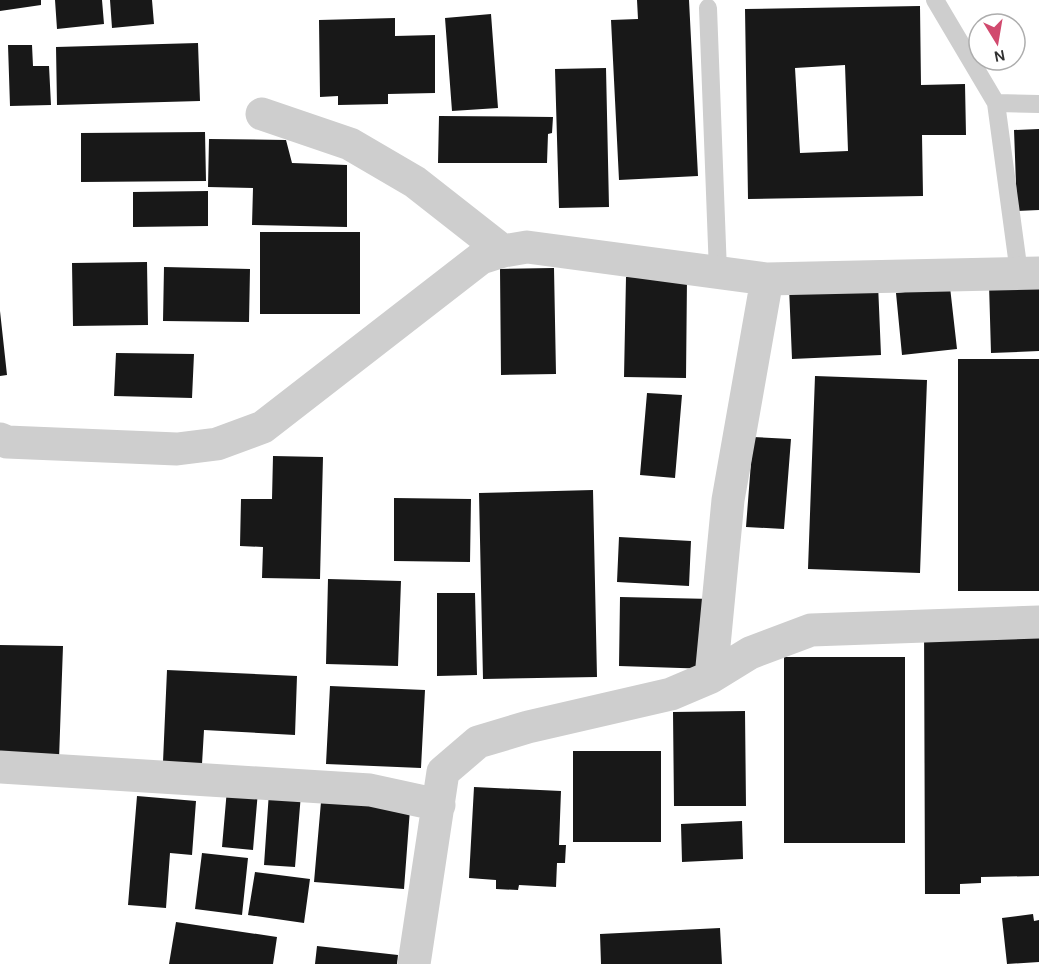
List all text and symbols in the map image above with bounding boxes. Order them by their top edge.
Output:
north arrow [967,12,1027,72]
text: N [992,46,1007,67]

